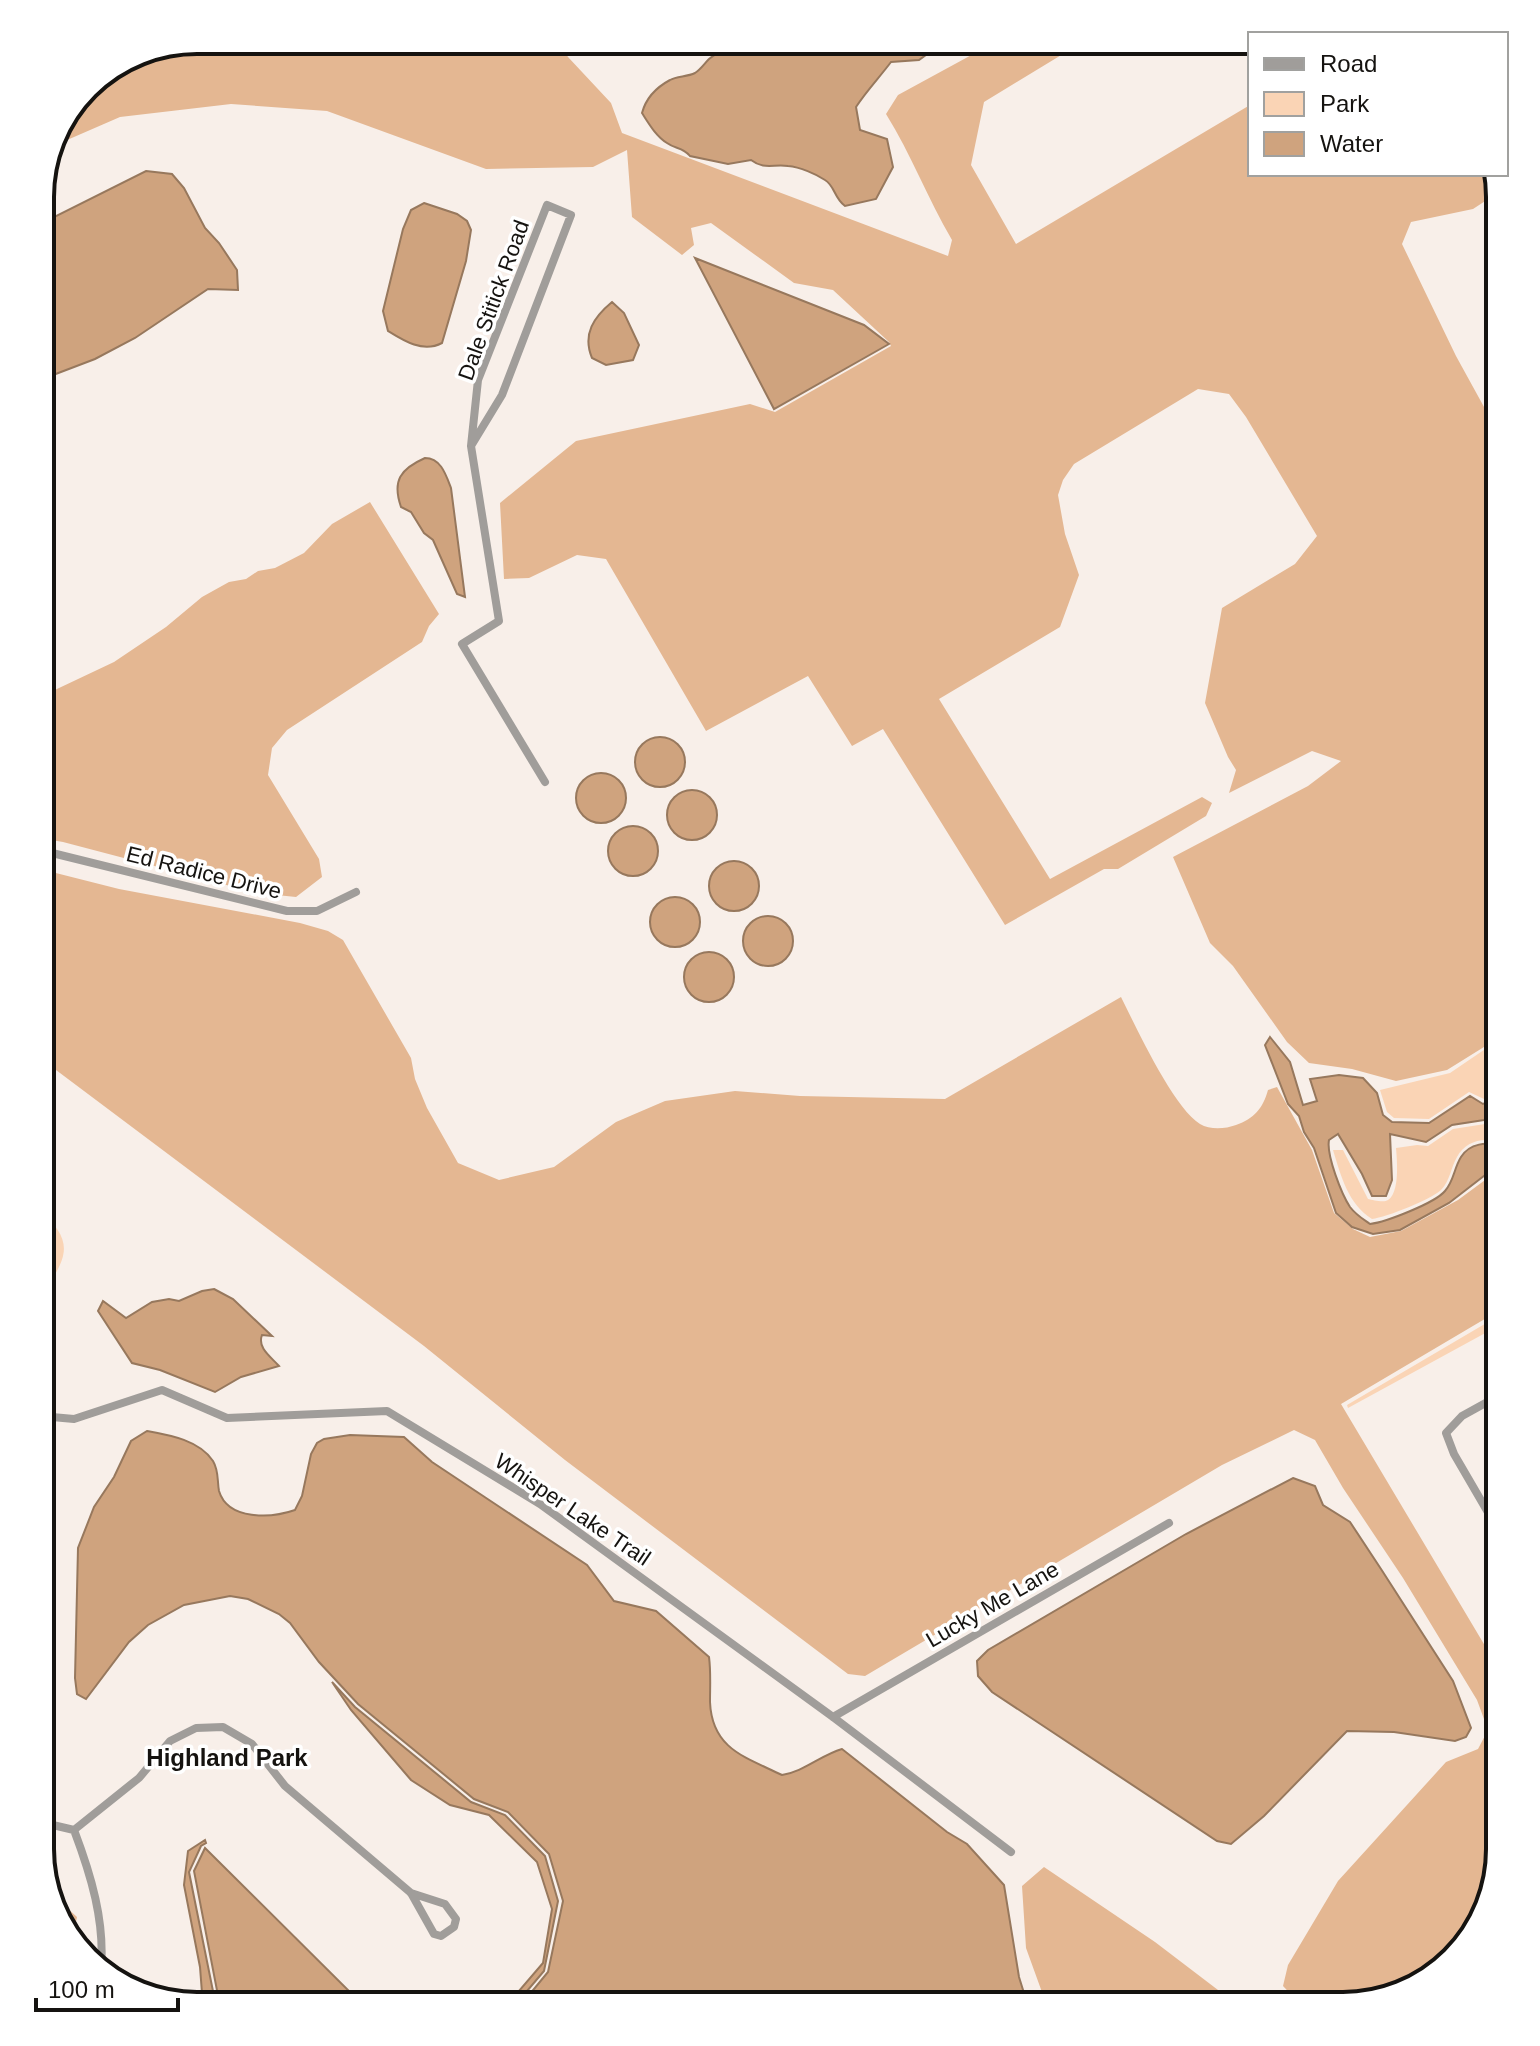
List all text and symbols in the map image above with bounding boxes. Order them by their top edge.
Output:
legend [1248,32,1508,176]
text: Road [1320,50,1377,77]
text: Park [1320,90,1370,117]
text: Water [1320,130,1383,157]
street label: Dale Stitick Road [453,217,534,384]
street label: Ed Radice Drive [124,841,284,904]
street label: Whisper Lake Trail [490,1448,655,1571]
street label: Lucky Me Lane [921,1556,1063,1653]
district label: Highland Park [146,1744,308,1771]
scale bar [36,1962,178,2012]
text: 100 m [48,1976,115,2003]

